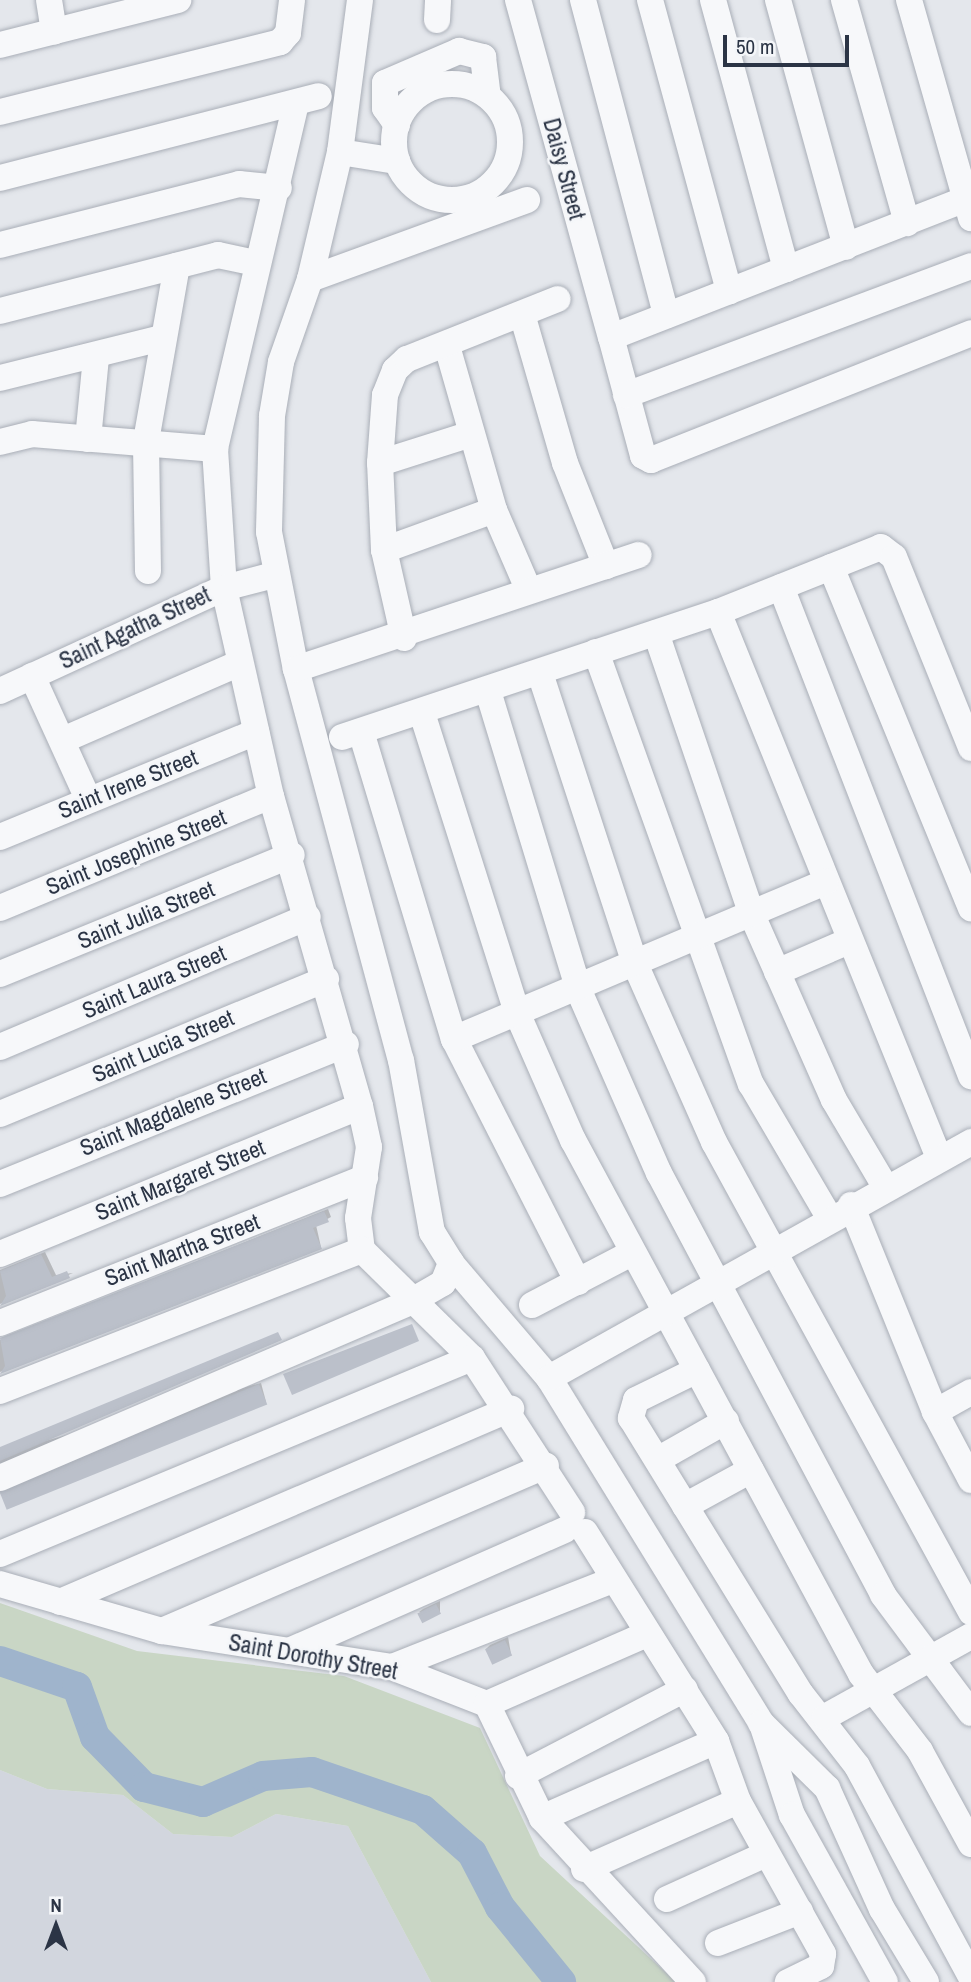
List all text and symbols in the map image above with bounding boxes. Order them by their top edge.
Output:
scale bar [726,21,852,65]
text: 50 m [736,32,774,61]
street label: Daisy Street [537,115,591,223]
street label: Saint Agatha Street [55,581,215,675]
street label: Saint Irene Street [54,744,202,824]
street label: Saint Josephine Street [42,803,230,901]
street label: Saint Julia Street [74,875,218,955]
street label: Saint Laura Street [78,939,230,1025]
street label: Saint Lucia Street [88,1004,238,1088]
street label: Saint Magdalene Street [76,1062,270,1162]
street label: Saint Margaret Street [91,1133,269,1227]
street label: Saint Martha Street [101,1208,263,1292]
street label: Saint Dorothy Street [226,1629,400,1685]
north arrow [21,1891,91,1961]
text: N [50,1892,62,1918]

